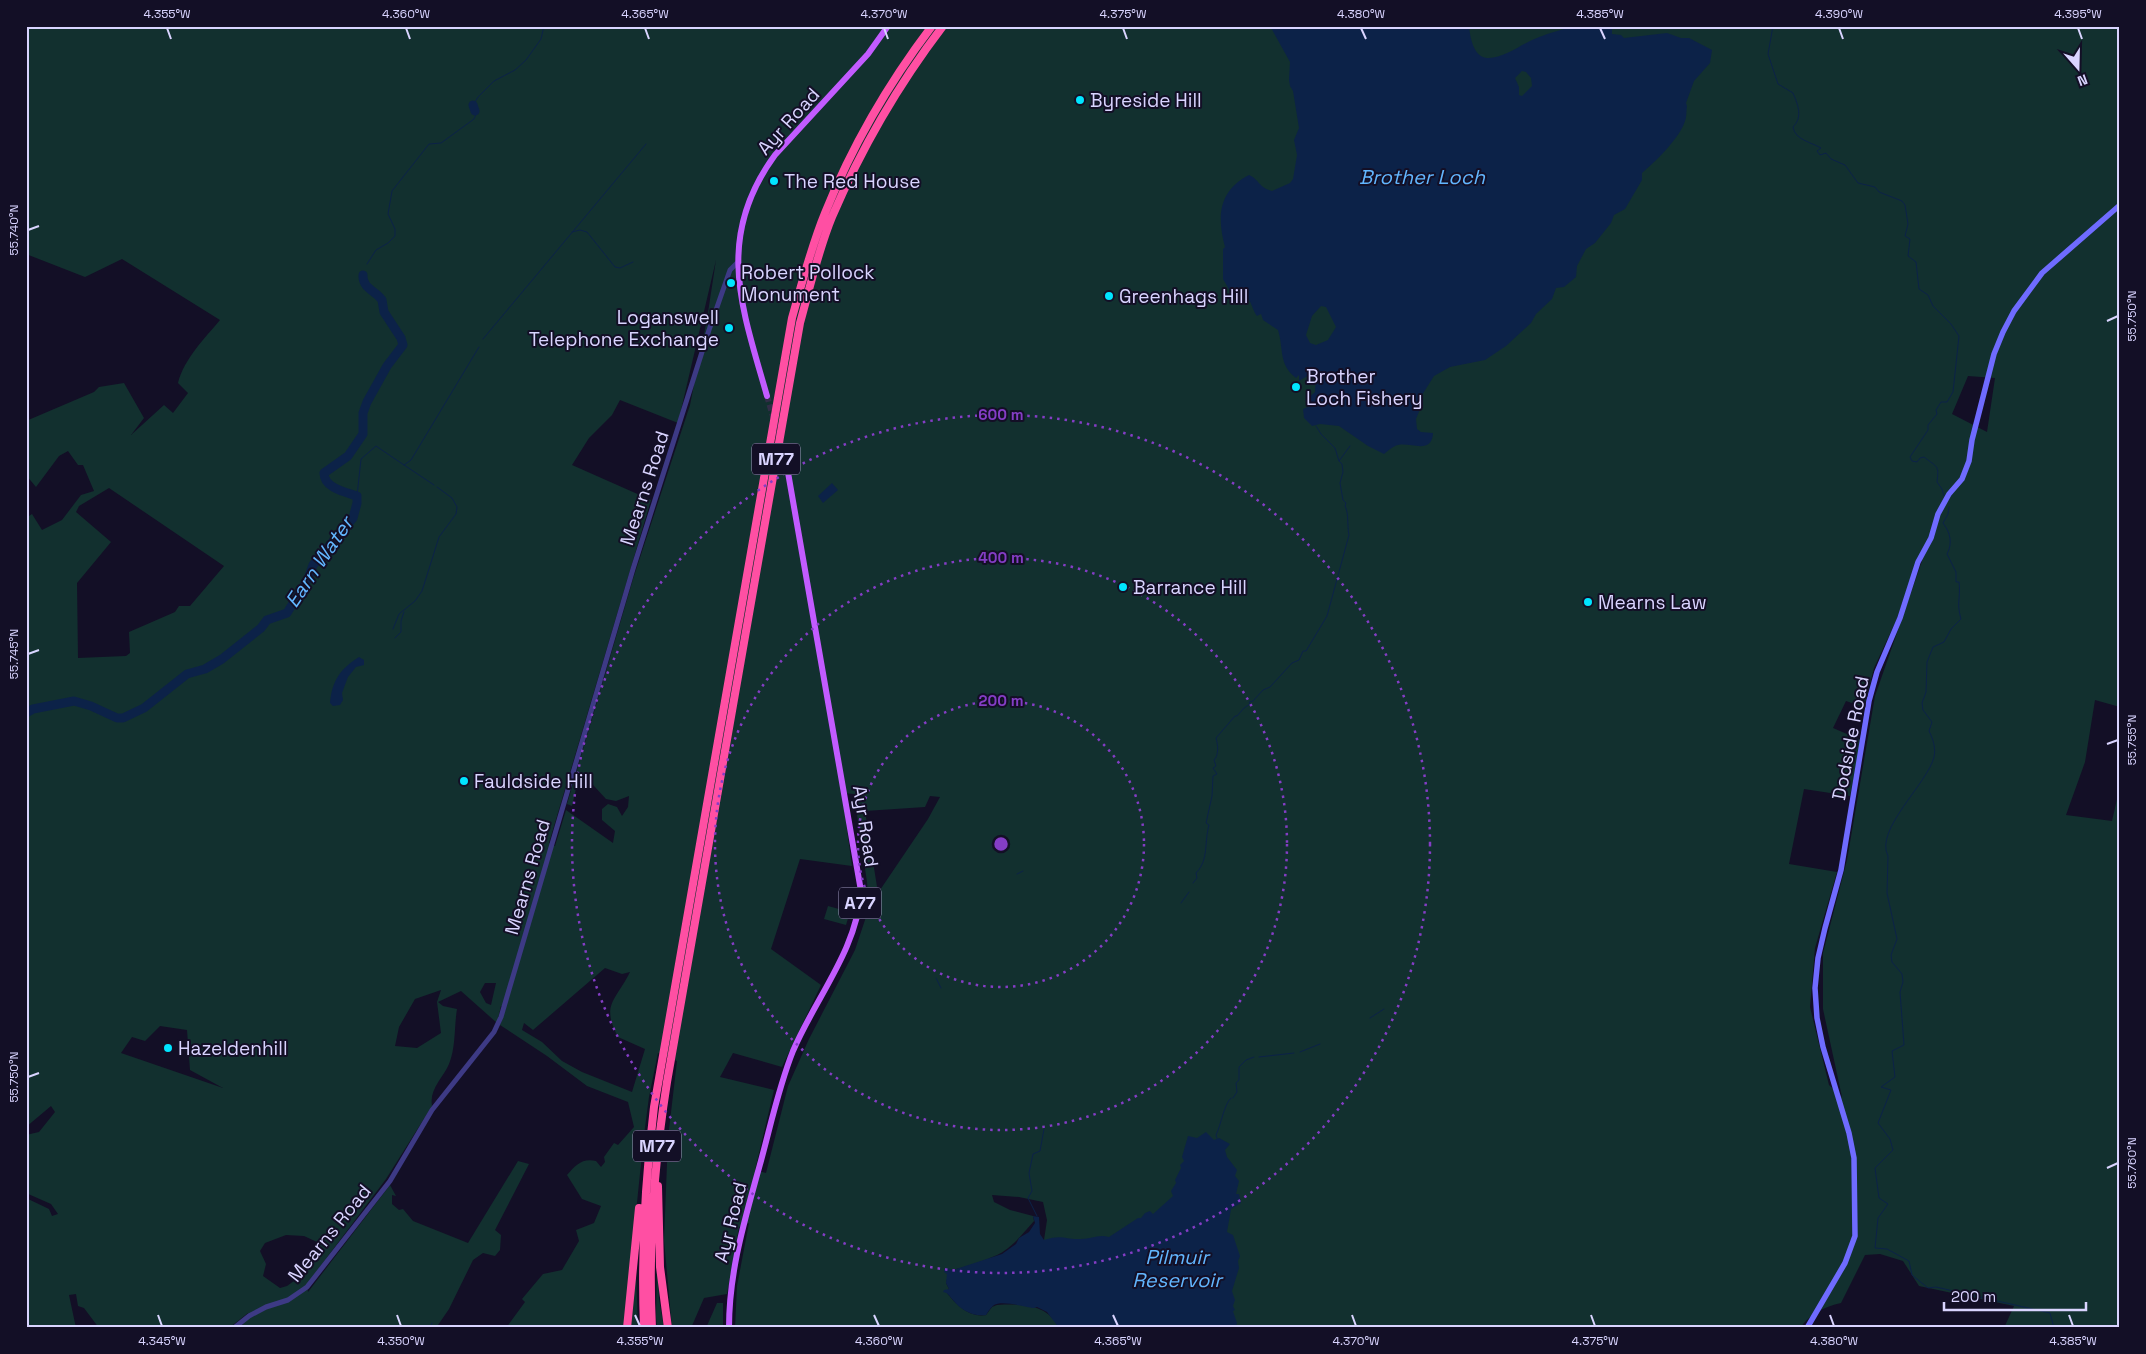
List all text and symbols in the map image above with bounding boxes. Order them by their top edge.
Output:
text: 4.355°W [143,6,191,22]
text: 4.360°W [382,6,430,22]
text: 4.365°W [621,6,669,22]
text: 4.370°W [860,6,908,22]
text: 4.375°W [1100,6,1147,22]
text: 4.380°W [1337,6,1386,22]
text: 4.385°W [1576,6,1624,22]
text: 4.390°W [1815,6,1863,22]
text: 4.395°W [2054,6,2102,22]
north arrow [2054,42,2104,92]
text: N [2075,70,2090,90]
street label: Ayr Road [752,82,825,160]
place label: Byreside Hill [1090,88,1202,113]
marker: Byreside Hill [1074,94,1086,106]
water label: Brother Loch [1359,164,1486,190]
place label: The Red House [784,169,920,194]
marker: The Red House [768,175,780,187]
text: 55.740°N [6,205,22,255]
place label: Robert Pollock Monument [741,260,875,307]
marker: Robert Pollock Monument [725,277,737,289]
place label: Greenhags Hill [1119,284,1248,309]
marker: Greenhags Hill [1103,290,1115,302]
text: 55.750°N [2124,290,2140,342]
place label: Loganswell Telephone Exchange [529,305,719,352]
marker: Loganswell Telephone Exchange [723,322,735,334]
place label: Brother Loch Fishery [1306,364,1423,411]
marker: Brother Loch Fishery [1290,381,1302,393]
text: 600 m [978,405,1024,424]
street label: Mearns Road [614,428,675,549]
road number: M77 [752,444,800,474]
water label: Earn Water [279,510,360,612]
text: 400 m [978,548,1024,567]
place label: Barrance Hill [1133,575,1247,600]
marker: Barrance Hill [1117,581,1129,593]
place label: Mearns Law [1598,590,1707,615]
marker: Mearns Law [1582,596,1594,608]
text: 55.745°N [6,629,22,679]
street label: Dodside Road [1826,674,1875,802]
text: 200 m [979,691,1023,710]
text: 55.755°N [2124,715,2140,765]
place label: Fauldside Hill [474,769,593,794]
marker: Fauldside Hill [458,775,470,787]
street label: Ayr Road [847,783,884,869]
street label: Mearns Road [499,817,556,938]
centre of rings [992,835,1010,853]
road number: A77 [839,888,881,918]
place label: Hazeldenhill [178,1036,288,1061]
marker: Hazeldenhill [162,1042,174,1054]
text: 55.750°N [6,1051,22,1103]
road number: M77 [633,1130,681,1162]
text: 55.760°N [2124,1137,2140,1189]
street label: Mearns Road [282,1179,377,1287]
street label: Ayr Road [708,1179,753,1265]
water label: Pilmuir Reservoir [1132,1244,1224,1293]
scale bar [1944,1279,2086,1311]
text: 200 m [1951,1287,1996,1306]
text: 4.345°W [138,1333,186,1349]
text: 4.350°W [377,1333,425,1349]
text: 4.355°W [616,1333,664,1349]
text: 4.360°W [855,1333,903,1349]
text: 4.365°W [1094,1333,1142,1349]
text: 4.370°W [1332,1333,1380,1349]
text: 4.375°W [1572,1333,1619,1349]
text: 4.380°W [1810,1333,1859,1349]
text: 4.385°W [2049,1333,2097,1349]

